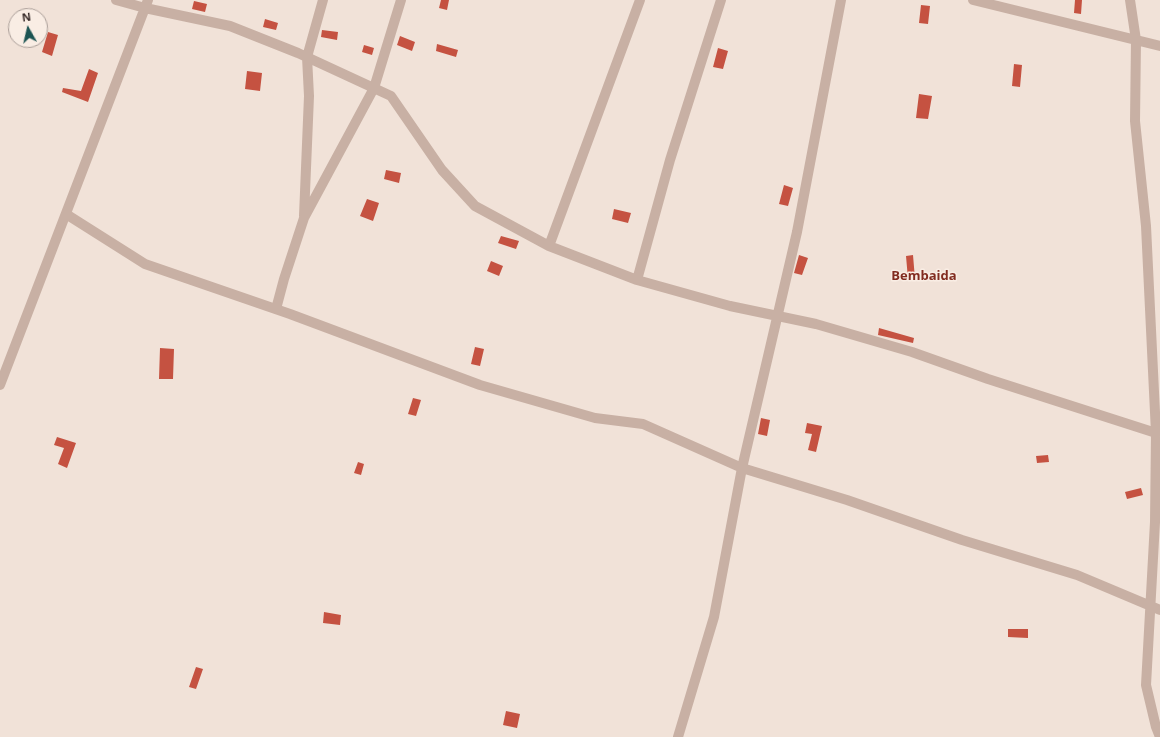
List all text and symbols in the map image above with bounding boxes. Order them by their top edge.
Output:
north arrow [8,8,48,48]
text: N [21,9,32,25]
district label: Bembaida [891,268,957,284]

